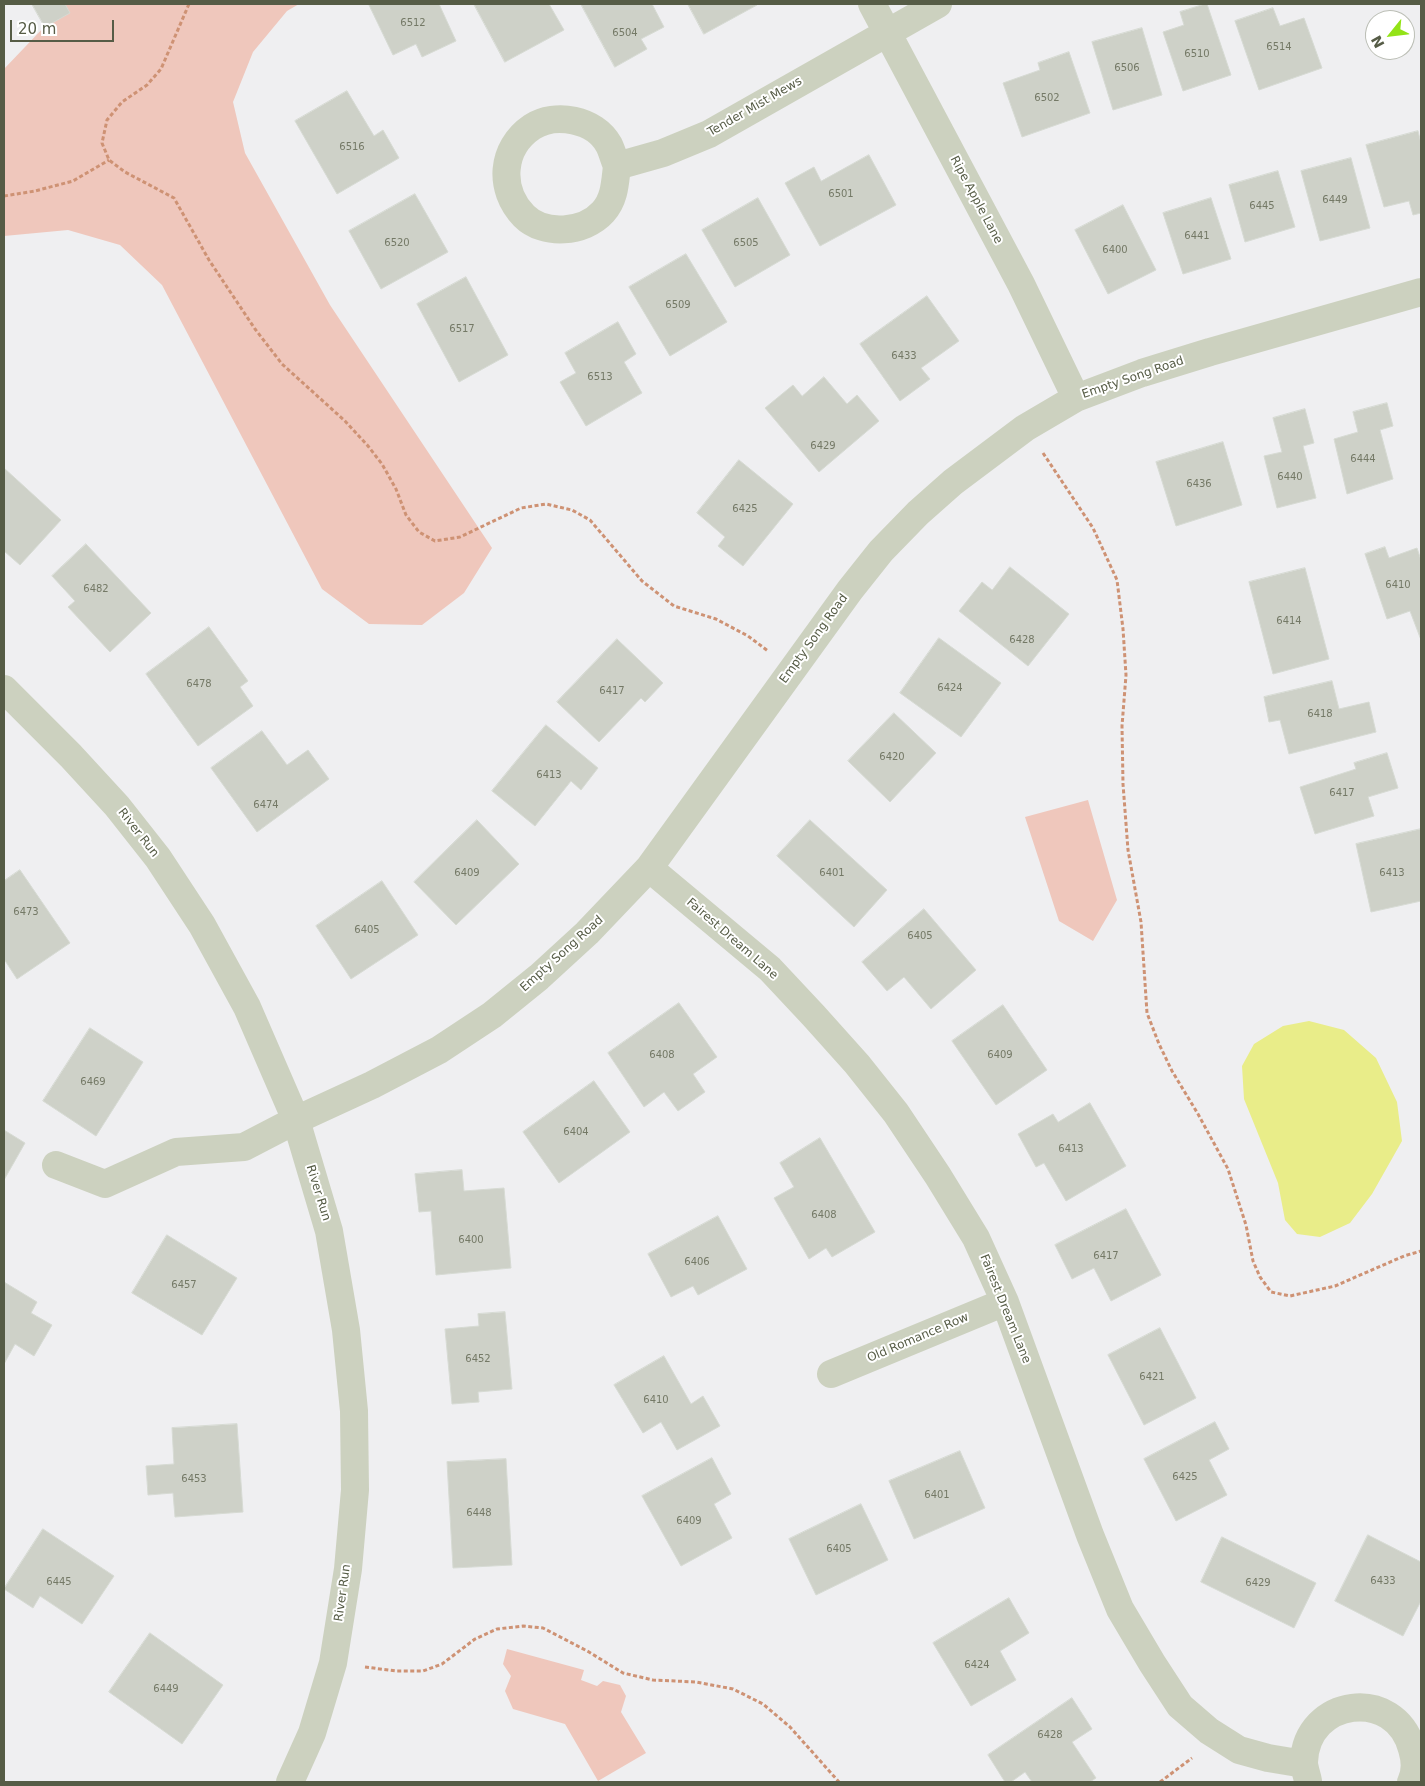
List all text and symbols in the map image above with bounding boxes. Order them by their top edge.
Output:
scale bar [12,10,116,42]
north arrow [1365,10,1415,60]
house number: 6512 [400,17,426,29]
text: 20 m [18,20,56,38]
house number: 6504 [612,27,638,39]
text: N [1368,33,1388,51]
house number: 6514 [1266,41,1292,53]
house number: 6510 [1184,48,1210,60]
house number: 6506 [1114,62,1140,74]
street label: Tender Mist Mews [705,74,805,140]
house number: 6502 [1034,92,1060,104]
house number: 6516 [339,141,365,153]
street label: Ripe Apple Lane [947,154,1005,246]
house number: 6501 [828,188,854,200]
house number: 6449 [1322,194,1348,206]
house number: 6445 [1249,200,1275,212]
house number: 6441 [1184,230,1210,242]
house number: 6520 [384,237,410,249]
house number: 6505 [733,237,759,249]
house number: 6400 [1102,244,1128,256]
house number: 6509 [665,299,691,311]
house number: 6517 [449,323,475,335]
house number: 6433 [891,350,917,362]
street label: Empty Song Road [1080,354,1186,402]
house number: 6513 [587,371,613,383]
house number: 6429 [810,440,836,452]
house number: 6444 [1350,453,1376,465]
house number: 6440 [1277,471,1303,483]
house number: 6436 [1186,478,1212,490]
house number: 6425 [732,503,758,515]
house number: 6410 [1385,579,1411,591]
house number: 6482 [83,583,109,595]
street label: Empty Song Road [777,592,851,686]
house number: 6414 [1276,615,1302,627]
house number: 6428 [1009,634,1035,646]
house number: 6478 [186,678,212,690]
house number: 6424 [937,682,963,694]
house number: 6417 [599,685,625,697]
house number: 6418 [1307,708,1333,720]
house number: 6420 [879,751,905,763]
house number: 6413 [536,769,562,781]
house number: 6417 [1329,787,1355,799]
house number: 6474 [253,799,279,811]
street label: River Run [114,806,162,860]
house number: 6409 [454,867,480,879]
house number: 6401 [819,867,845,879]
house number: 6413 [1379,867,1405,879]
street label: Fairest Dream Lane [683,895,781,983]
house number: 6473 [13,906,39,918]
street label: Empty Song Road [518,913,606,995]
house number: 6405 [354,924,380,936]
house number: 6405 [907,930,933,942]
house number: 6408 [649,1049,675,1061]
house number: 6409 [987,1049,1013,1061]
house number: 6469 [80,1076,106,1088]
house number: 6404 [563,1126,589,1138]
house number: 6413 [1058,1143,1084,1155]
street label: River Run [303,1163,333,1223]
house number: 6408 [811,1209,837,1221]
house number: 6400 [458,1234,484,1246]
house number: 6417 [1093,1250,1119,1262]
street label: Fairest Dream Lane [977,1252,1033,1366]
house number: 6406 [684,1256,710,1268]
house number: 6457 [171,1279,197,1291]
street label: Old Romance Row [865,1310,971,1366]
house number: 6452 [465,1353,491,1365]
house number: 6421 [1139,1371,1165,1383]
house number: 6410 [643,1394,669,1406]
house number: 6425 [1172,1471,1198,1483]
house number: 6453 [181,1473,207,1485]
house number: 6401 [924,1489,950,1501]
house number: 6448 [466,1507,492,1519]
house number: 6409 [676,1515,702,1527]
house number: 6405 [826,1543,852,1555]
street label: River Run [332,1563,354,1623]
house number: 6433 [1370,1575,1396,1587]
house number: 6445 [46,1576,72,1588]
house number: 6429 [1245,1577,1271,1589]
house number: 6424 [964,1659,990,1671]
house number: 6449 [153,1683,179,1695]
house number: 6428 [1037,1729,1063,1741]

